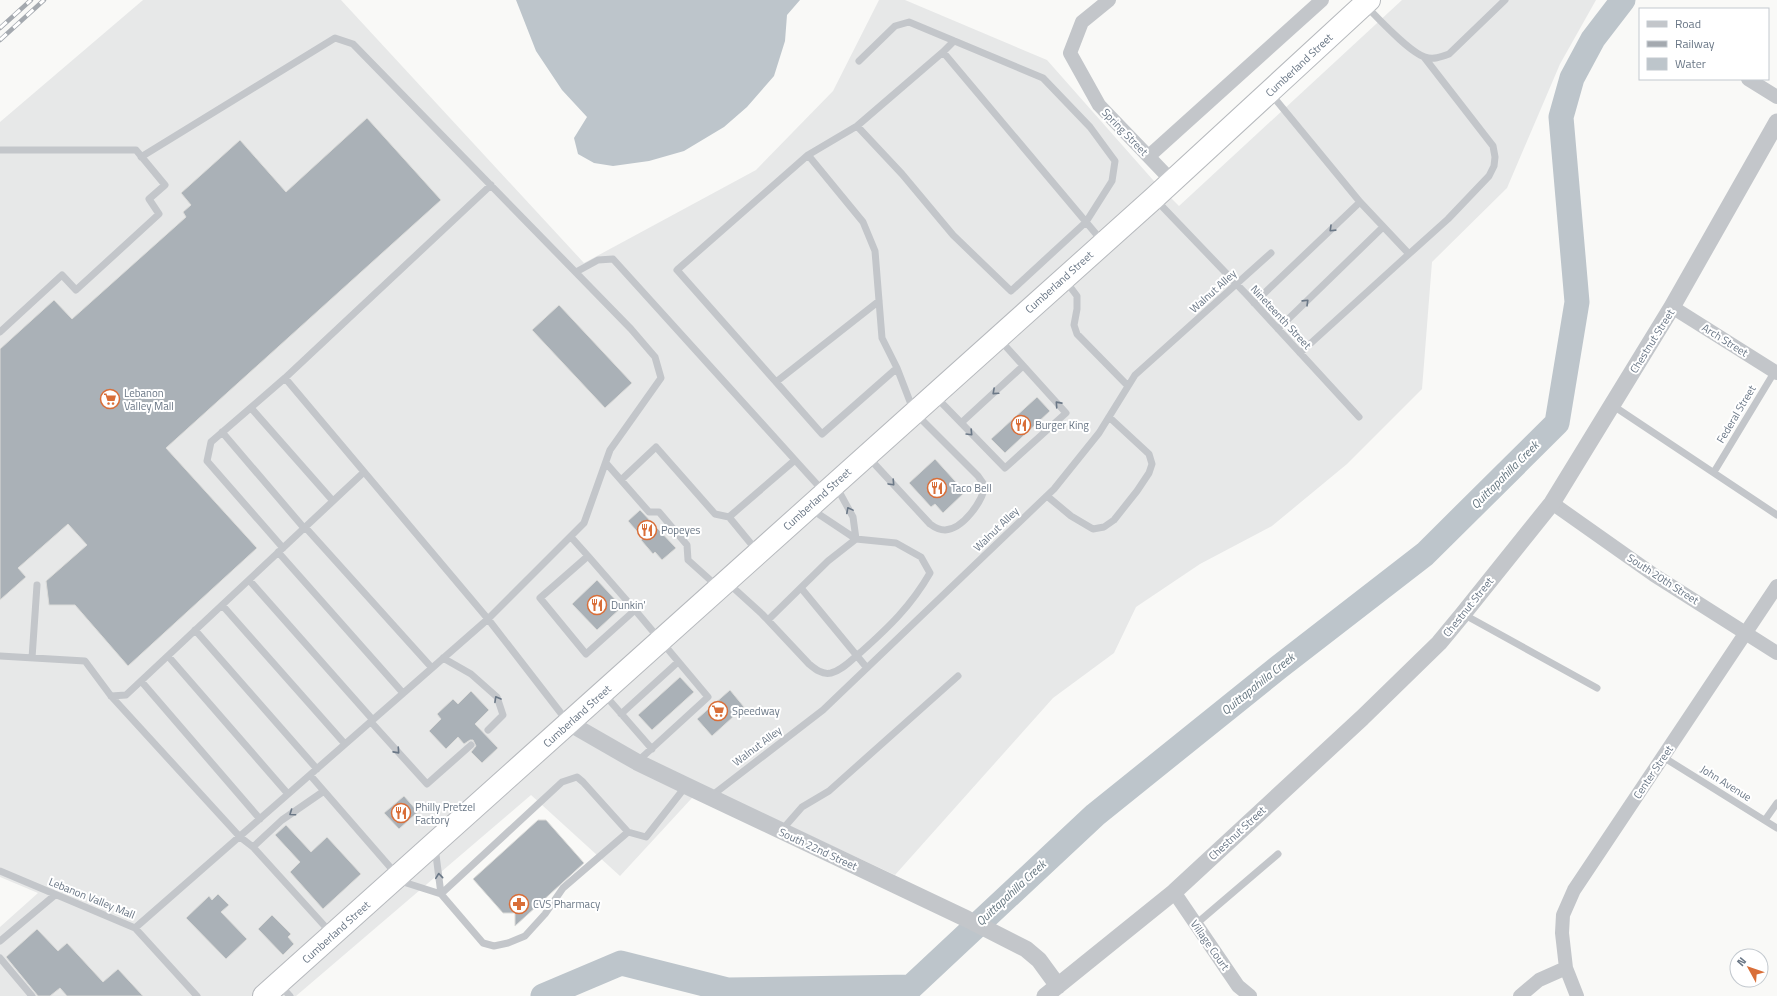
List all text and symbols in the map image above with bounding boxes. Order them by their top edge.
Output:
legend [1639,8,1769,80]
text: Road [1675,14,1701,33]
street label: Cumberland Street [1262,30,1336,100]
text: Railway [1675,34,1715,53]
text: Water [1675,54,1706,73]
street label: Spring Street [1098,105,1152,159]
one-way arrow [1329,224,1337,232]
street label: Cumberland Street [1021,247,1097,317]
street label: Walnut Alley [1186,265,1240,316]
street label: Nineteenth Street [1247,281,1315,353]
one-way arrow [1301,299,1309,307]
street label: Chestnut Street [1626,306,1678,376]
street label: Arch Street [1699,320,1751,361]
street label: Federal Street [1712,382,1760,446]
place label: Lebanon Valley Mall [124,385,174,414]
supermarket icon: Lebanon Valley Mall [99,388,121,410]
one-way arrow [992,388,999,395]
one-way arrow [1056,401,1063,409]
restaurant icon: Burger King [1010,414,1032,436]
place label: Burger King [1035,417,1089,433]
one-way arrow [966,428,973,436]
water label: Quittapahilla Creek [1466,435,1544,513]
street label: Cumberland Street [779,464,855,534]
restaurant icon: Taco Bell [926,477,948,499]
one-way arrow [887,479,894,486]
place label: Taco Bell [951,480,992,496]
street label: Walnut Alley [970,503,1023,555]
one-way arrow [847,507,854,514]
restaurant icon: Popeyes [636,519,658,541]
place label: Popeyes [661,522,700,538]
street label: South 20th Street [1624,550,1702,608]
street label: Chestnut Street [1439,574,1497,640]
restaurant icon: Dunkin' [586,594,608,616]
place label: Dunkin' [611,597,646,613]
water label: Quittapahilla Creek [1217,647,1300,719]
street label: Cumberland Street [539,681,615,751]
one-way arrow [494,697,501,704]
supermarket icon: Speedway [707,700,729,722]
place label: Speedway [732,703,780,719]
street label: Walnut Alley [729,722,786,770]
street label: Center Street [1629,742,1677,802]
one-way arrow [392,746,399,754]
street label: John Avenue [1697,761,1755,805]
place label: Philly Pretzel Factory [415,799,475,828]
restaurant icon: Philly Pretzel Factory [390,802,412,824]
street label: Chestnut Street [1205,802,1269,864]
one-way arrow [289,808,296,816]
street label: South 22nd Street [776,824,860,874]
water label: Quittapahilla Creek [971,854,1051,930]
street label: Lebanon Valley Mall [46,873,138,923]
one-way arrow [434,873,443,879]
pharmacy icon: CVS Pharmacy [508,893,530,915]
place label: CVS Pharmacy [533,896,601,912]
street label: Cumberland Street [298,897,374,967]
street label: Village Court [1187,917,1233,974]
north arrow [1729,948,1769,988]
text: N [1733,954,1750,970]

